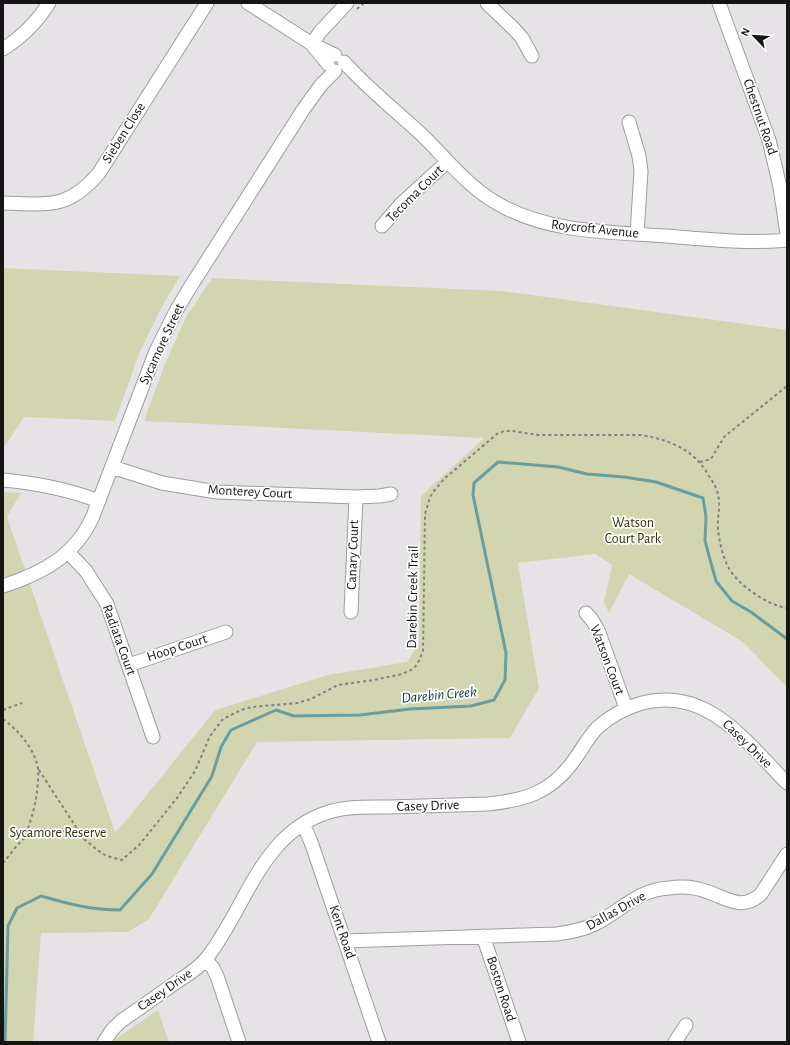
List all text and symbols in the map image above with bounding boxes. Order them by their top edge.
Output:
north arrow [734,16,774,56]
text: N [739,26,752,38]
street label: Chestnut Road [740,77,780,157]
street label: Sieben Close [100,100,148,166]
street label: Tecoma Court [384,162,447,225]
street label: Roycroft Avenue [550,217,640,241]
street label: Sycamore Street [137,301,187,387]
street label: Monterey Court [207,483,293,501]
park label: Watson Court Park [605,516,662,546]
street label: Canary Court [345,519,361,590]
street label: Darebin Creek Trail [405,545,421,649]
street label: Radiata Court [100,603,138,678]
street label: Watson Court [587,623,627,698]
street label: Hoop Court [145,632,209,664]
water label: Darebin Creek [401,684,477,706]
street label: Casey Drive [720,717,774,771]
street label: Casey Drive [396,798,460,814]
park label: Sycamore Reserve [9,826,107,840]
street label: Dallas Drive [584,889,648,933]
street label: Kent Road [326,903,358,961]
street label: Boston Road [484,955,518,1023]
street label: Casey Drive [135,966,195,1014]

